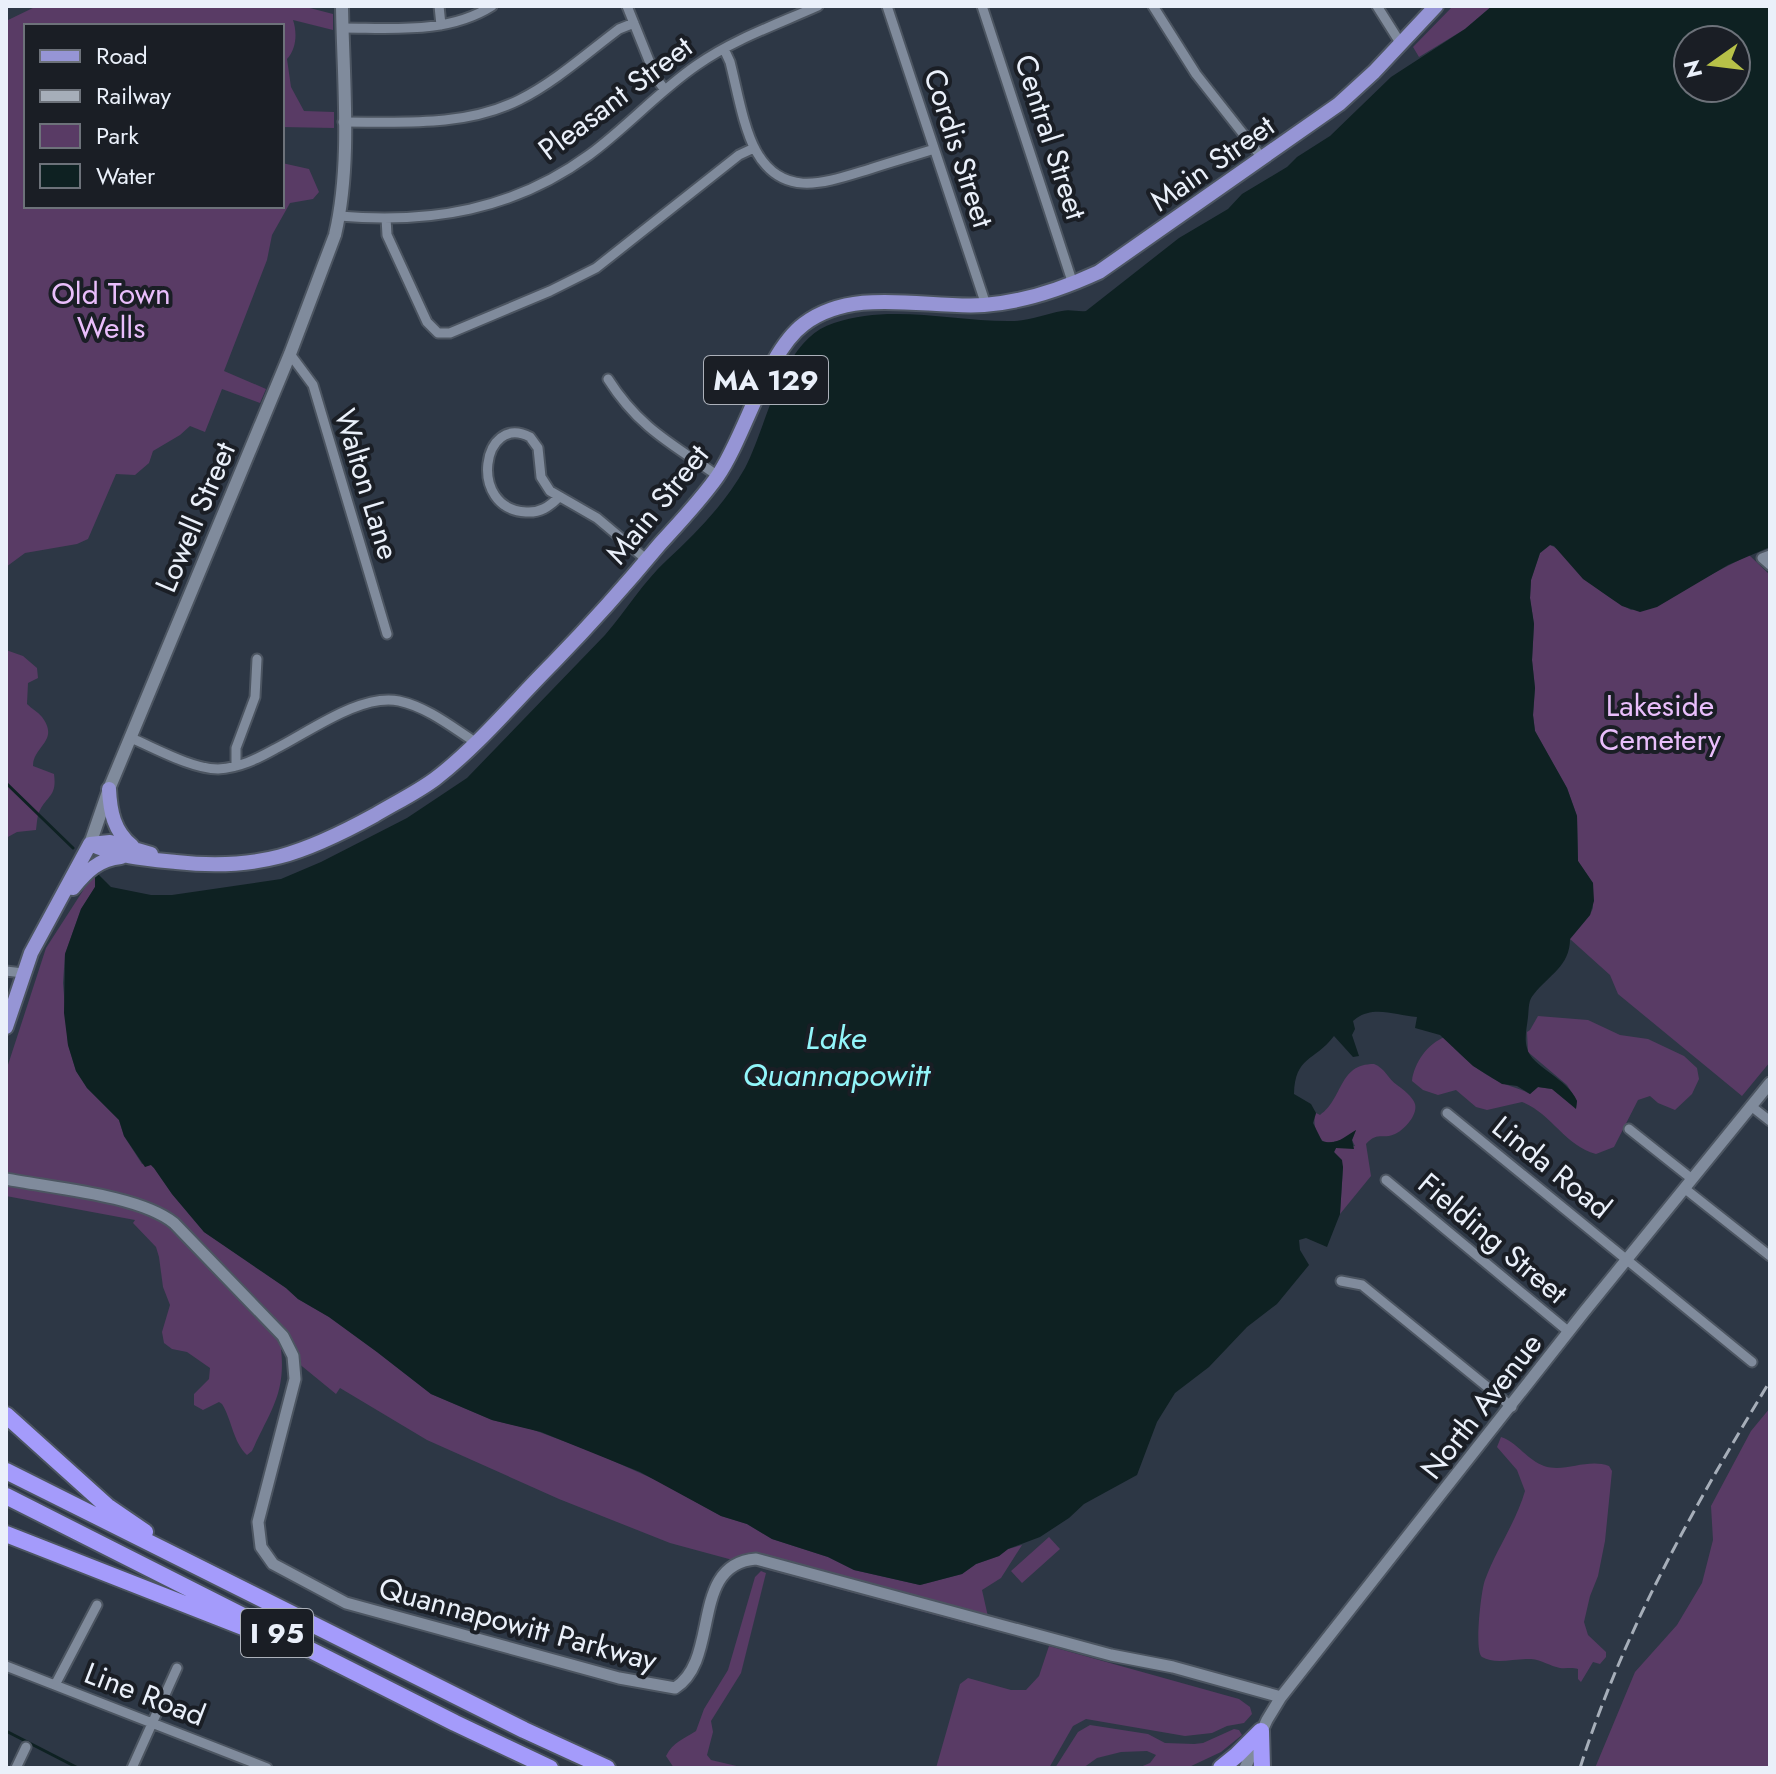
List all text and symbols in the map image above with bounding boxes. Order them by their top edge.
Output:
legend [24,24,284,208]
north arrow [1672,24,1752,104]
street label: Pleasant Street [529,25,702,170]
text: Road [96,38,148,73]
street label: Central Street [1004,49,1098,226]
text: N [1675,56,1710,81]
street label: Cordis Street [913,63,1005,234]
text: Railway [96,78,171,113]
street label: Main Street [1141,104,1283,222]
text: Park [96,118,139,153]
text: Water [96,158,156,193]
park label: Old Town Wells [51,272,171,349]
road number: MA 129 [704,356,828,404]
street label: Walton Lane [324,403,410,565]
street label: Main Street [595,434,719,573]
street label: Lowell Street [144,435,246,599]
park label: Lakeside Cemetery [1599,684,1722,761]
water label: Lake Quannapowitt [742,1015,932,1098]
street label: Linda Road [1483,1106,1621,1228]
street label: Fielding Street [1409,1163,1578,1314]
street label: North Avenue [1410,1324,1552,1488]
street label: Quannapowitt Parkway [374,1566,663,1682]
road number: I 95 [241,1609,313,1657]
street label: Line Road [78,1651,212,1737]

